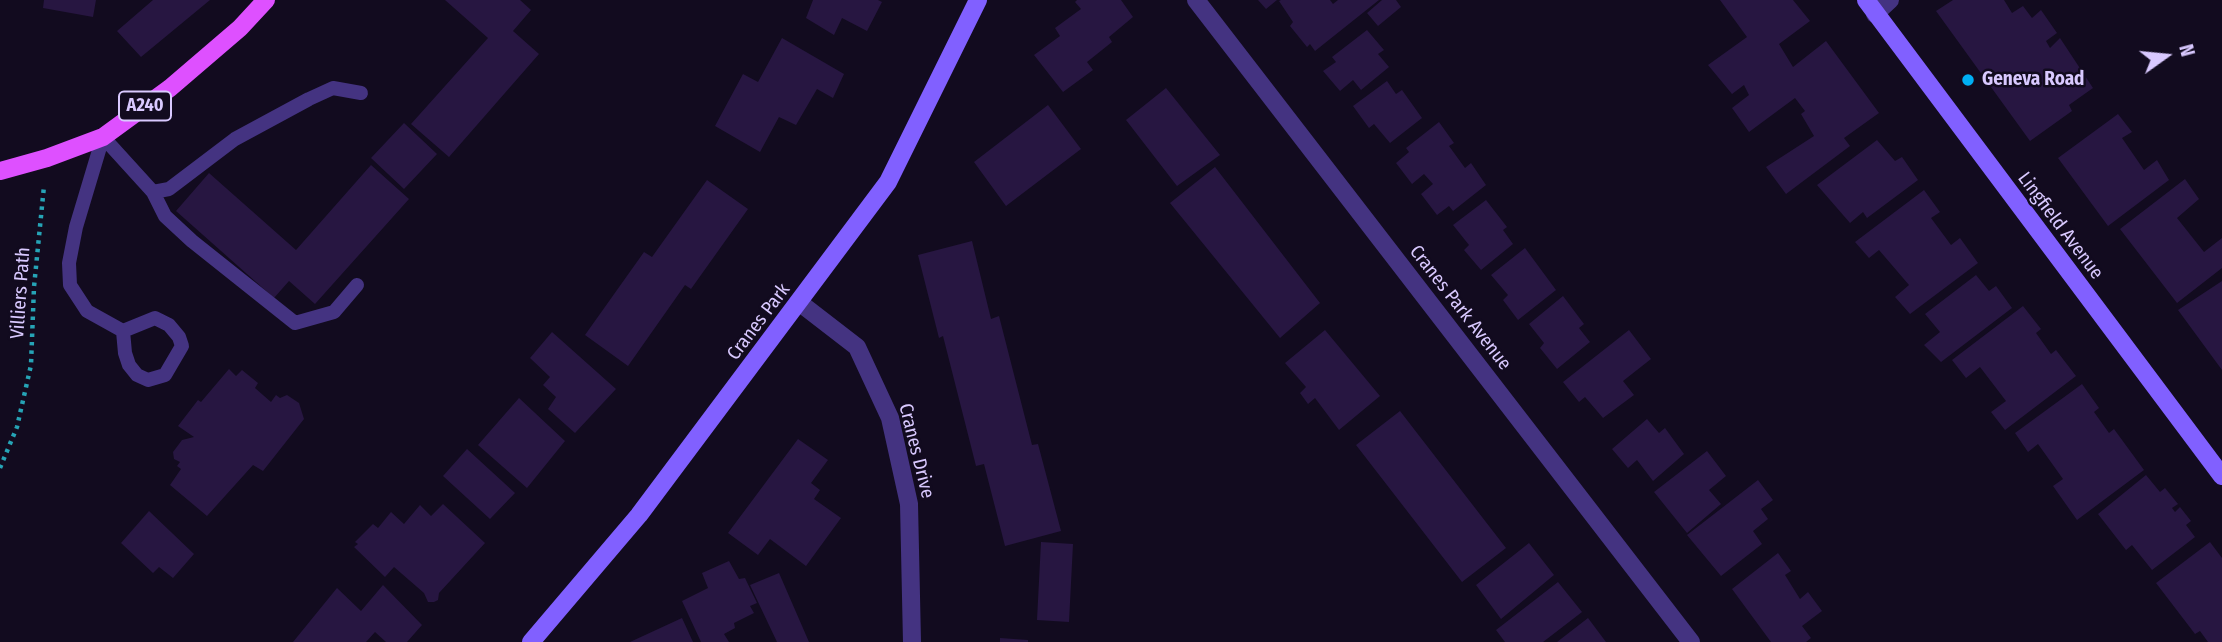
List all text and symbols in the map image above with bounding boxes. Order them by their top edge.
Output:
north arrow [2131,21,2201,91]
text: N [2174,42,2199,59]
place label: Geneva Road [1982,69,2084,91]
marker: Geneva Road [1960,72,1976,88]
road number: A240 [119,92,171,120]
street label: Lingfield Avenue [2012,168,2108,284]
street label: Cranes Park Avenue [1404,241,1516,375]
street label: Villiers Path [6,246,36,340]
street label: Cranes Park [723,279,795,365]
street label: Cranes Drive [893,401,939,501]

